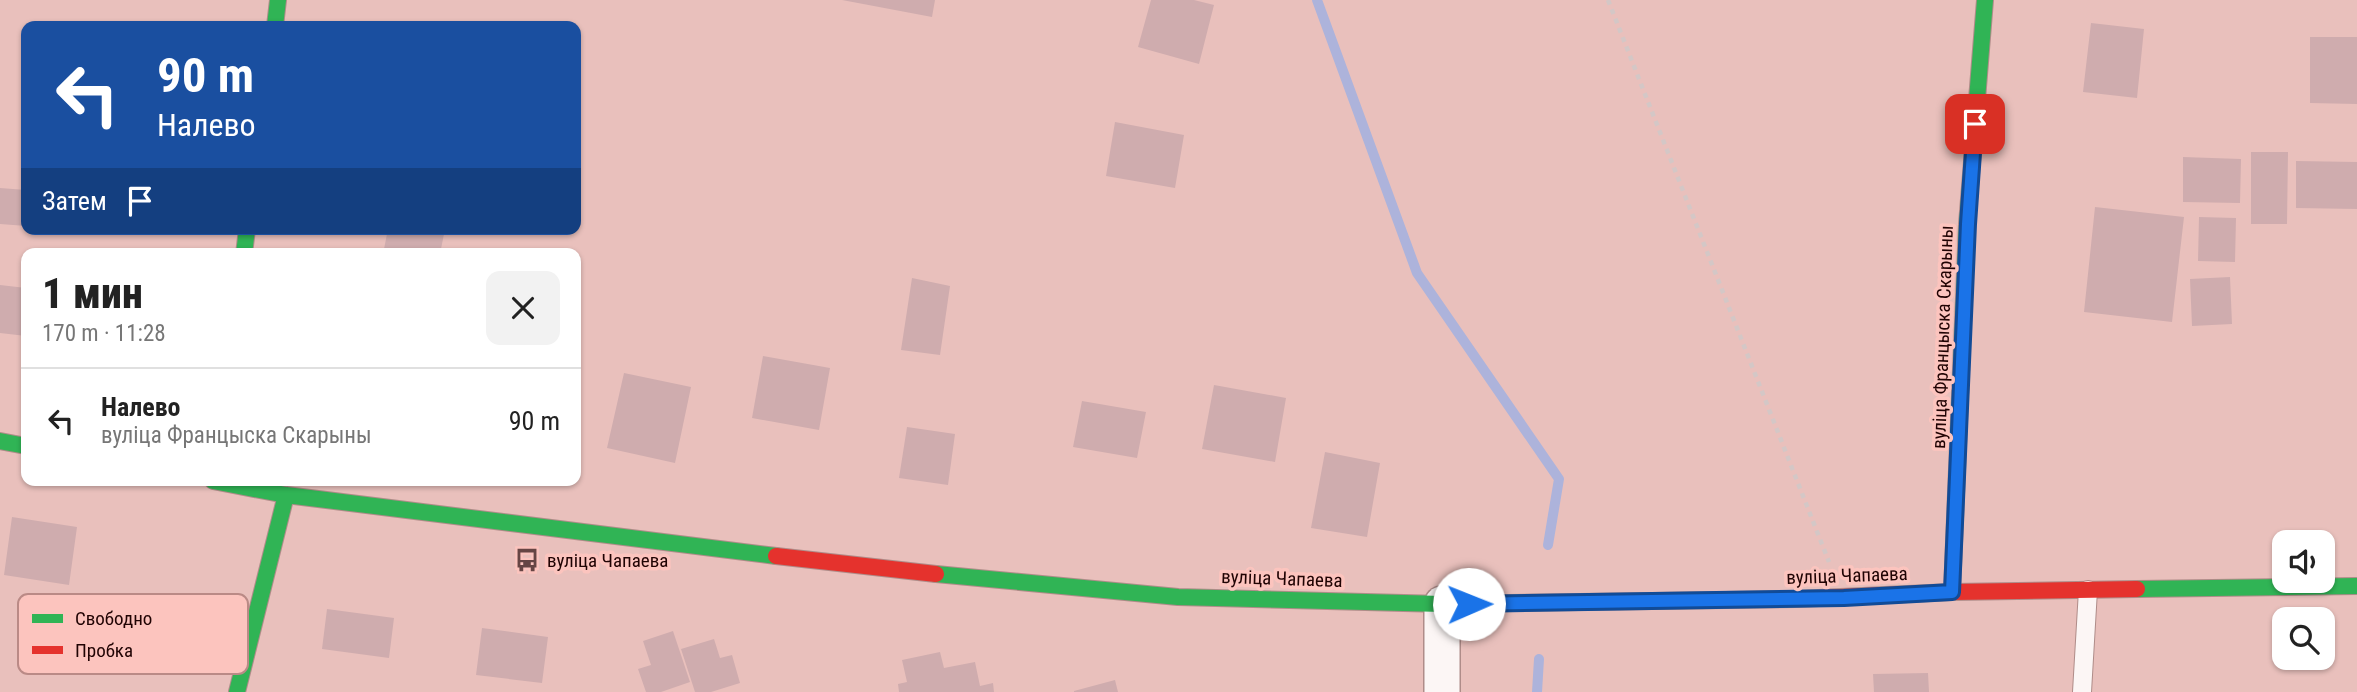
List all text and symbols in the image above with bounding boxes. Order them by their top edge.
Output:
text: 90 m [157,47,254,104]
icon: left [42,49,133,140]
pin [1945,94,2005,154]
icon: arrive [1956,105,1994,143]
text: Налево [157,106,256,144]
icon: arrive [121,182,159,220]
text: Затем [42,186,107,216]
street label: вуліца Францыска Скарыны [1927,225,1958,449]
text: 1 мин [42,269,143,318]
button: close [486,271,560,345]
text: 170 m · 11:28 [42,320,166,347]
text: Налево [101,392,181,422]
icon: left [42,402,80,440]
text: 90 m [509,406,560,436]
text: вуліца Францыска Скарыны [101,422,372,449]
map controls [2272,530,2335,670]
button: sound [2272,530,2335,593]
bus stop icon: вуліца Чапаева [513,546,541,574]
place label: вуліца Чапаева [547,549,668,572]
street label: вуліца Чапаева [1786,562,1908,589]
street label: вуліца Чапаева [1221,565,1343,592]
position arrow [1432,567,1506,641]
legend [18,594,248,674]
text: Свободно [75,607,152,630]
button: search [2272,607,2335,670]
text: Пробка [75,639,133,662]

